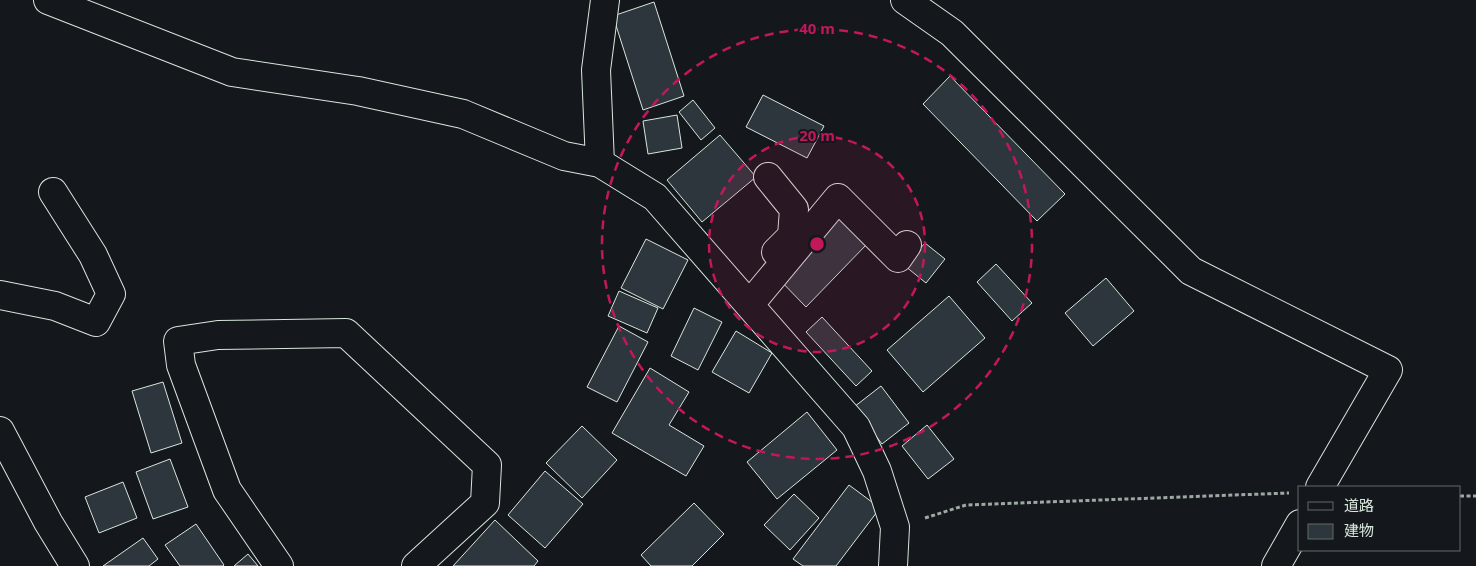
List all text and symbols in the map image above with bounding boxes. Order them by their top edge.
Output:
text: 40 m [799,18,835,38]
text: 20 m [799,125,835,145]
centre of rings [808,235,826,253]
legend [1298,486,1461,551]
text: 道路 [1344,495,1374,515]
text: 建物 [1344,520,1374,540]

